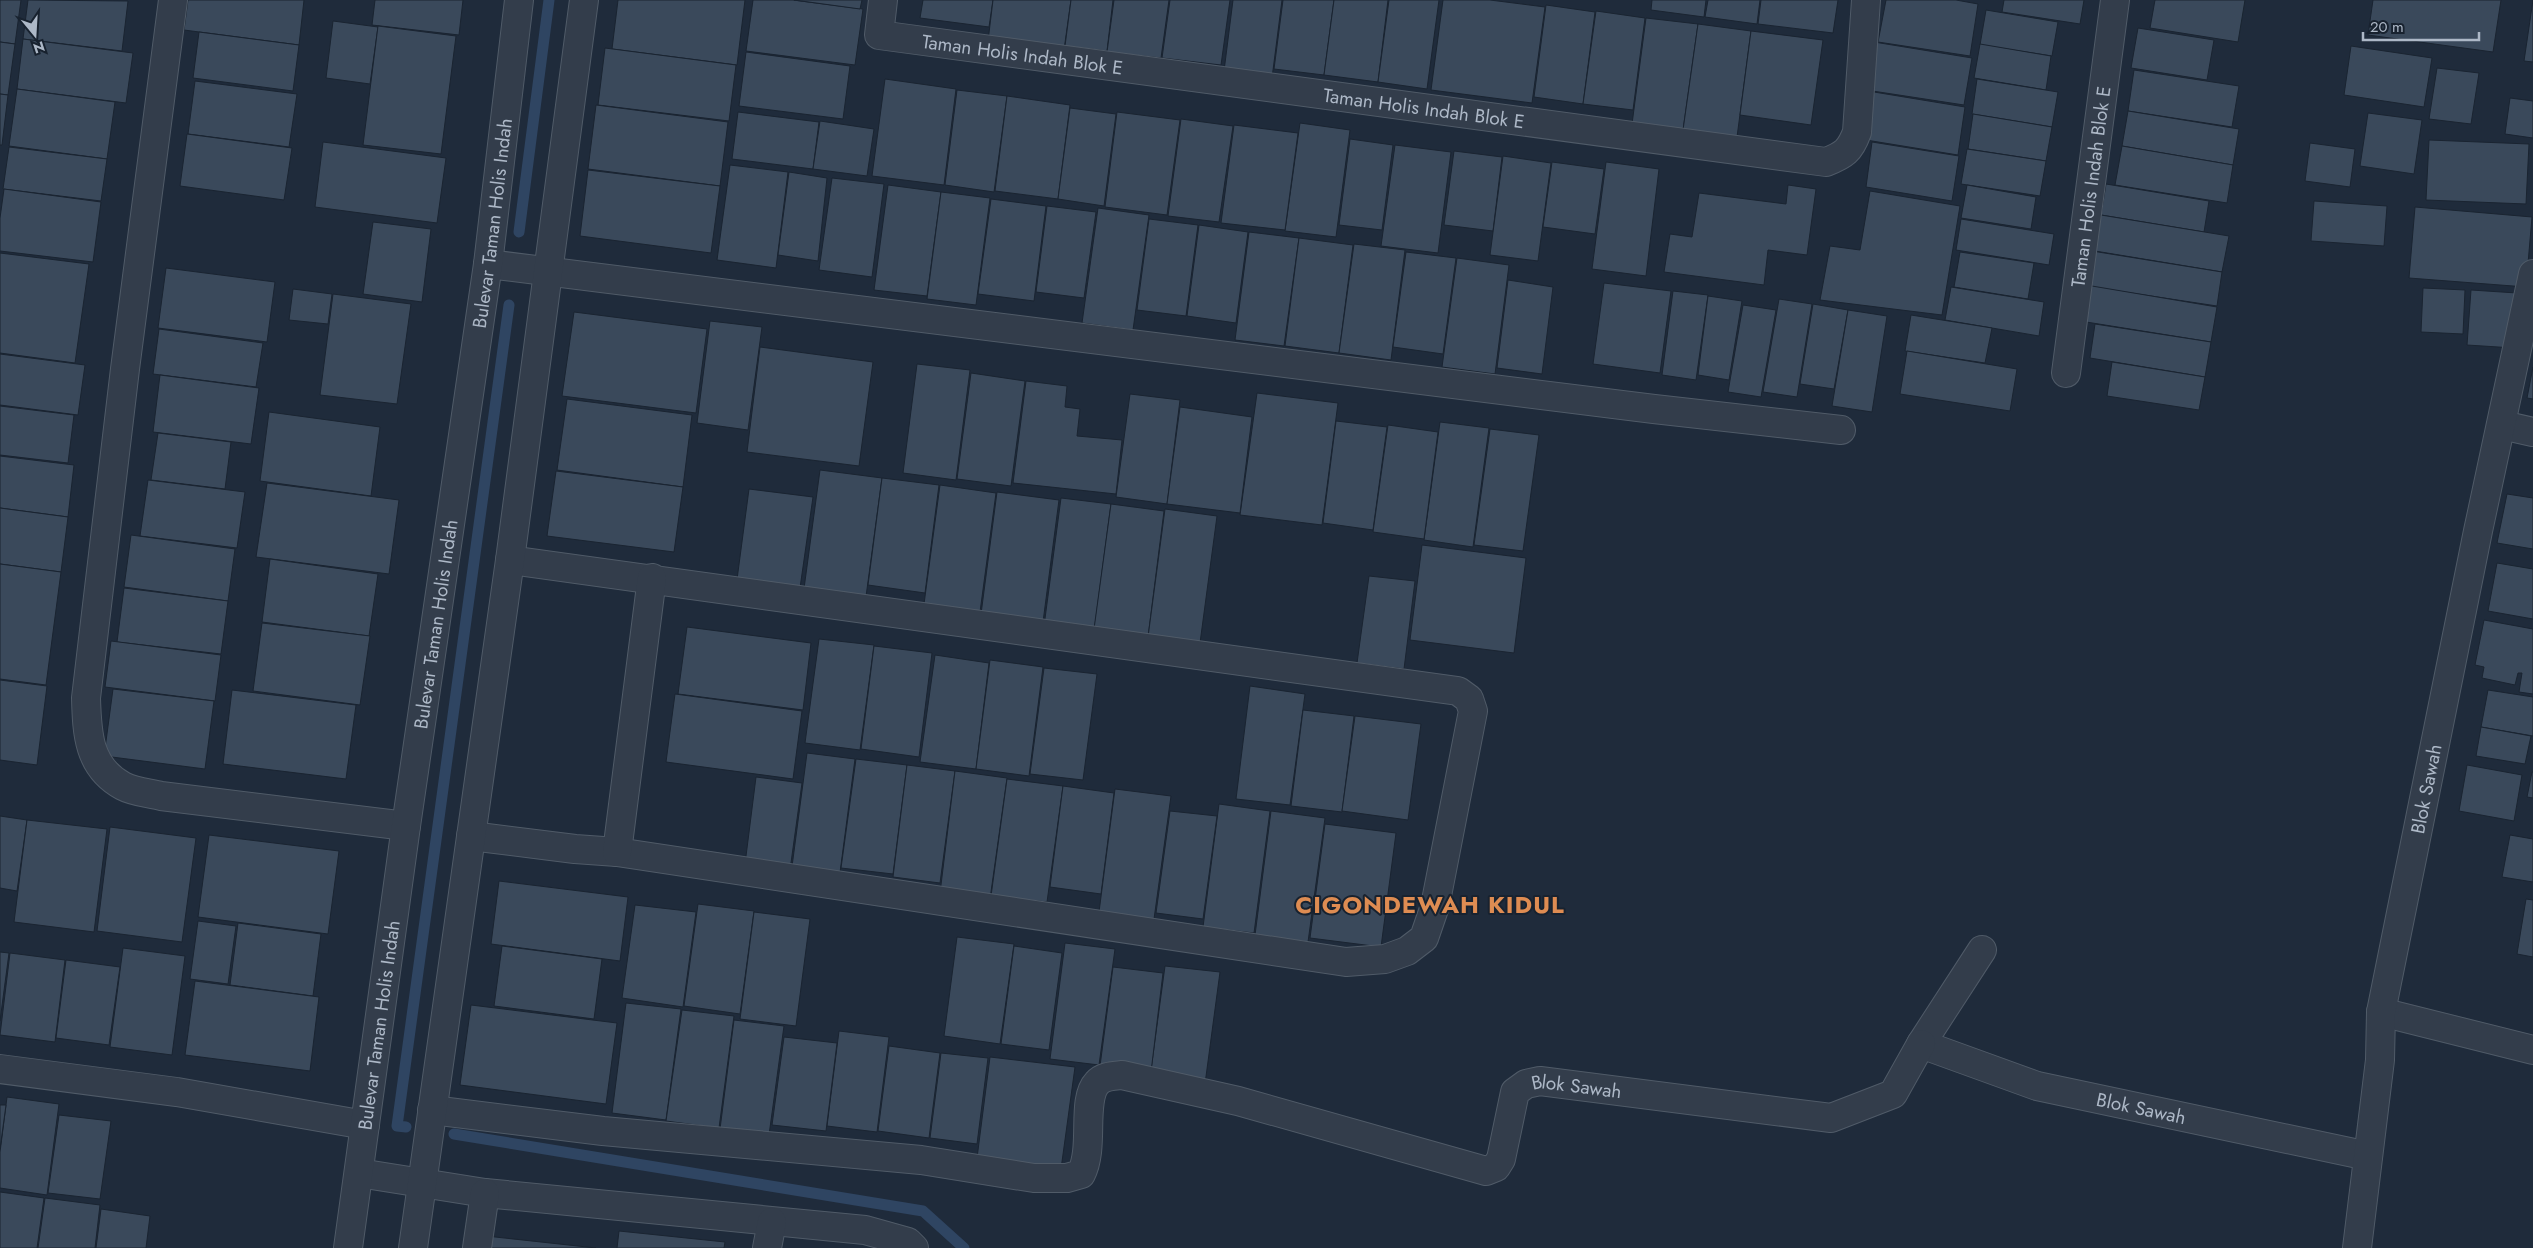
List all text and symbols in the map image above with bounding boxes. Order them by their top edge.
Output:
north arrow [10,10,60,60]
scale bar [2363,10,2479,42]
text: 20 m [2370,16,2404,38]
street label: Taman Holis Indah Blok E [920,27,1125,81]
text: N [31,36,47,59]
street label: Taman Holis Indah Blok E [1322,81,1526,135]
street label: Taman Holis Indah Blok E [2064,84,2117,289]
street label: Bulevar Taman Holis Indah [465,117,519,330]
street label: Bulevar Taman Holis Indah [407,518,464,731]
street label: Blok Sawah [2404,742,2448,836]
district label: CIGONDEWAH KIDUL [1295,887,1565,922]
street label: Bulevar Taman Holis Indah [351,919,406,1132]
street label: Blok Sawah [1529,1067,1623,1105]
street label: Blok Sawah [2094,1085,2189,1131]

